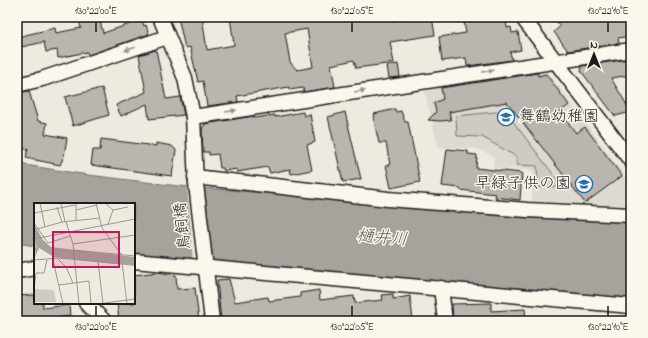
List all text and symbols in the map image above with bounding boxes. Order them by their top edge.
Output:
text: 130°22'00"E [75,4,117,19]
text: 130°22'05"E [330,4,374,19]
text: 130°22'10"E [587,4,629,19]
north arrow [574,34,614,74]
text: N [590,37,598,53]
one-way arrow [124,47,136,53]
one-way arrow [482,68,494,74]
one-way arrow [354,88,366,94]
place label: 舞鶴幼稚園 [519,105,599,129]
school or university icon: 舞鶴幼稚園 [496,107,516,127]
one-way arrow [225,108,237,114]
place label: 早緑子供の園 [475,172,571,196]
school or university icon: 早緑子供の園 [574,174,594,194]
street label: 鳥飼橋 [169,201,197,251]
inset map [34,203,135,304]
water label: 樋井川 [356,223,408,253]
text: 130°22'00"E [75,320,117,335]
text: 130°22'05"E [330,320,374,335]
text: 130°22'10"E [587,320,629,335]

